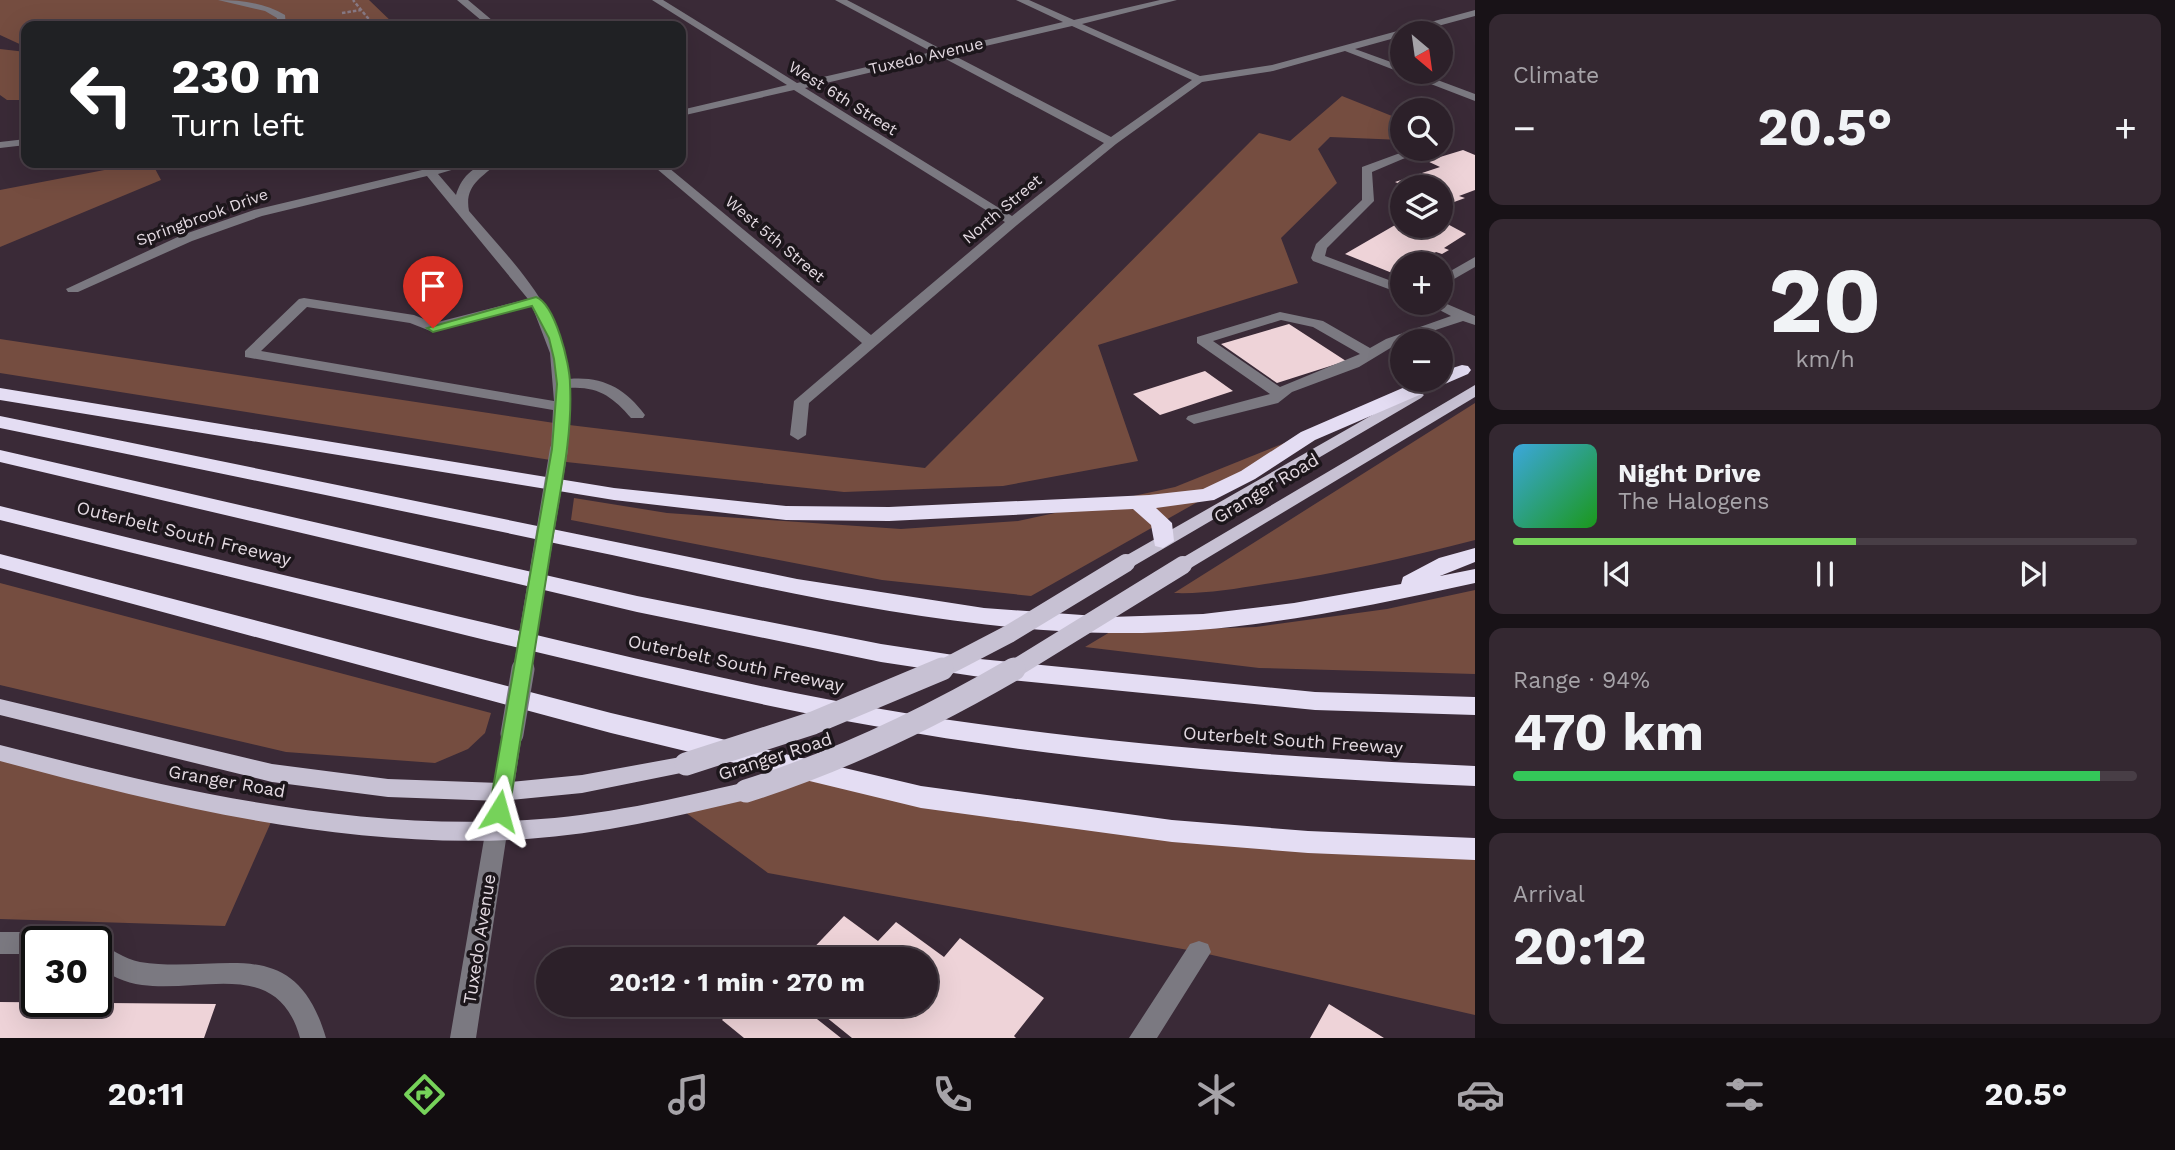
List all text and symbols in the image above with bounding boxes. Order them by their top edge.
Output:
north arrow [1390,21,1452,84]
map controls [1390,21,1453,392]
street label: Tuxedo Avenue [867,34,985,78]
text: 230 m [171,47,321,105]
icon: left [56,49,147,140]
street label: West 6th Street [785,57,901,139]
text: Climate [1513,62,1599,89]
text: 20.5° [1757,97,1893,158]
button: search [1390,98,1453,161]
text: Turn left [171,106,304,144]
text: − [1513,106,1536,150]
text: + [2114,106,2137,150]
street label: North Street [959,170,1046,248]
button: layers [1390,175,1453,238]
street label: Springbrook Drive [133,184,271,250]
street label: West 5th Street [721,192,829,286]
text: 20 [1769,247,1881,354]
button: + [1390,252,1453,315]
pin [403,256,463,328]
icon: arrive [414,267,452,305]
button: − [1390,329,1453,392]
text: km/h [1795,346,1855,373]
street label: Granger Road [1210,449,1322,527]
text: Night Drive [1618,458,1761,488]
text: The Halogens [1618,488,1769,515]
street label: Outerbelt South Freeway [75,496,294,570]
icon: previous [1598,555,1636,593]
icon: pause [1806,555,1844,593]
icon: next [2014,555,2052,593]
street label: Outerbelt South Freeway [626,630,847,696]
text: Range · 94% [1513,667,1650,694]
text: 470 km [1513,702,1704,763]
street label: Outerbelt South Freeway [1182,722,1404,758]
street label: Granger Road [715,728,835,784]
street label: Granger Road [167,760,287,802]
position arrow [462,774,536,848]
street label: Tuxedo Avenue [458,872,500,1006]
text: Arrival [1513,881,1585,908]
text: 20:12 [1513,916,1647,977]
speed limit sign: 30 [21,926,112,1017]
text: 20:12 · 1 min · 270 m [609,967,865,997]
icon: directions [400,1070,449,1119]
icon: music [664,1070,713,1119]
icon: phone [928,1070,977,1119]
icon: climate [1192,1070,1241,1119]
icon: car [1456,1070,1505,1119]
icon: filters [1720,1070,1769,1119]
text: 20:11 [108,1075,184,1113]
text: 20.5° [1984,1075,2067,1113]

